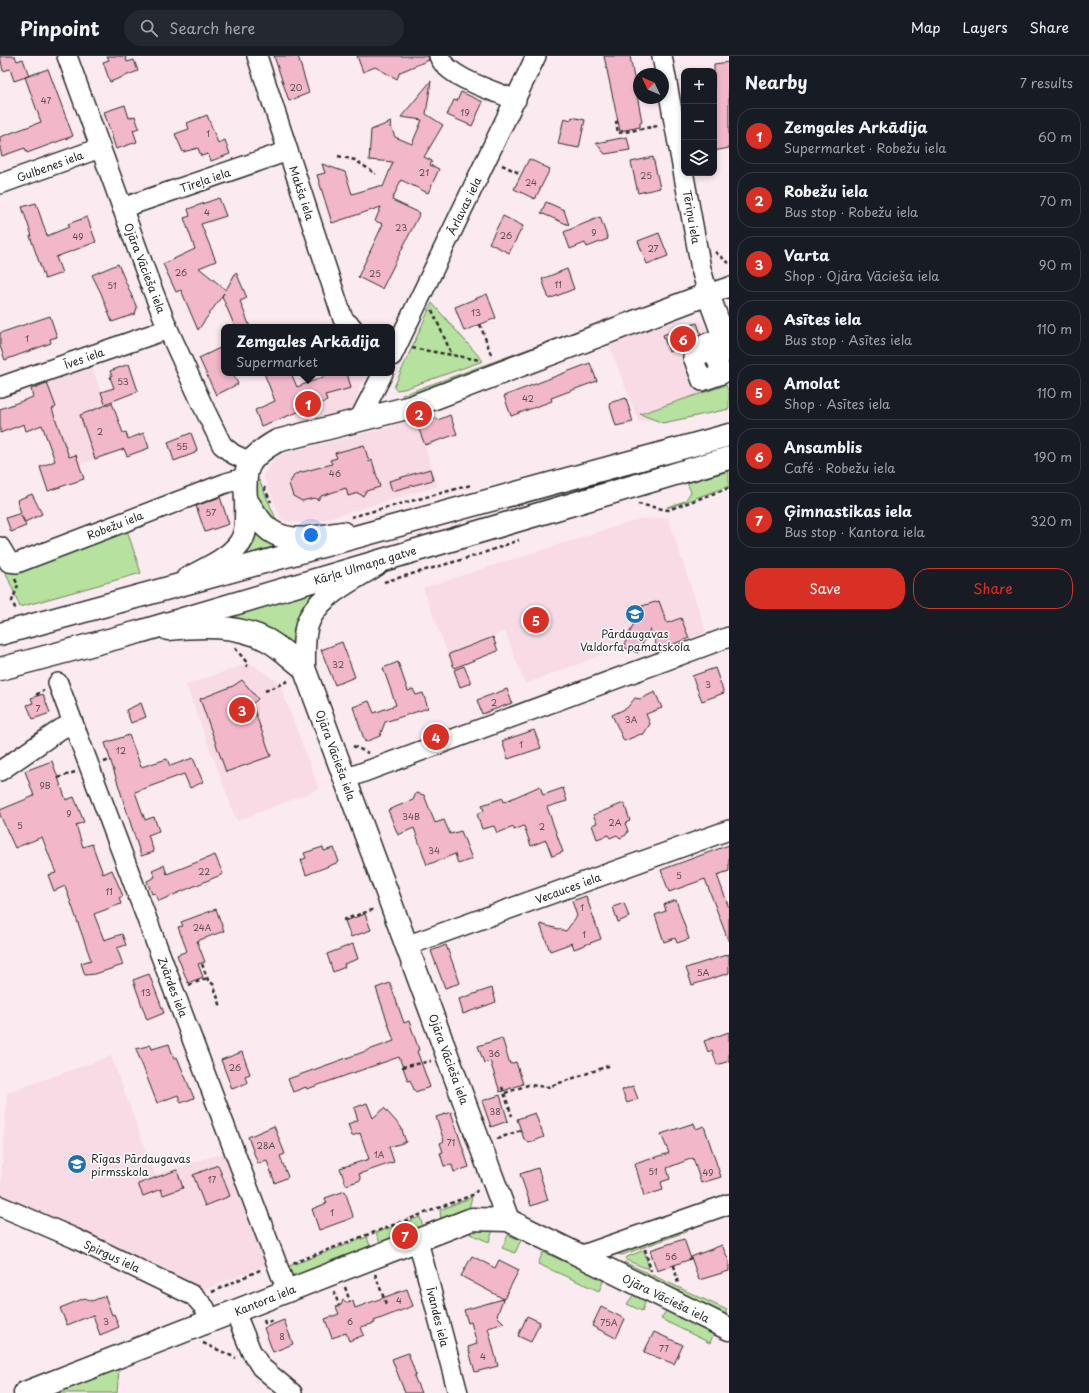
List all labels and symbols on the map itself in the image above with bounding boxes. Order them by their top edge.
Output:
north arrow [633,68,669,104]
house number: 20 [290,80,303,94]
house number: 47 [41,93,51,107]
house number: 19 [460,105,470,119]
house number: 1 [206,126,210,140]
street label: Gulbenes iela [14,146,86,186]
street label: Tīreļa iela [177,163,233,197]
street label: Makša iela [285,163,319,223]
house number: 21 [419,165,429,179]
house number: 25 [640,168,652,182]
street label: Ārlavas iela [443,174,485,238]
house number: 24 [525,175,537,189]
street label: Tēriņu iela [679,189,705,245]
house number: 4 [204,205,210,219]
street label: Ojāra Vācieša iela [120,220,170,316]
house number: 23 [395,220,407,234]
house number: 9 [591,225,597,239]
house number: 26 [500,228,512,242]
house number: 49 [72,229,84,243]
house number: 27 [647,241,659,255]
house number: 26 [175,265,187,279]
house number: 25 [369,266,381,280]
house number: 11 [554,277,562,291]
house number: 51 [107,278,117,292]
house number: 13 [471,305,481,319]
pin: 6 [670,324,696,354]
house number: 1 [25,331,29,345]
street label: Īves iela [61,343,106,373]
house number: 53 [117,374,129,388]
pin: 1 [295,389,321,419]
house number: 42 [522,391,534,405]
pin: 2 [406,399,432,429]
house number: 2 [97,424,103,438]
house number: 55 [176,439,188,453]
house number: 46 [329,466,341,480]
house number: 57 [206,505,216,519]
street label: Robežu iela [84,506,146,544]
your location [301,525,321,545]
street label: Kārļa Ulmaņa gatve [312,541,418,589]
school or university icon: Pārdaugavas Valdorfa pamatskola [624,603,646,625]
pin: 5 [523,605,549,635]
place label: Pārdaugavas Valdorfa pamatskola [580,625,691,655]
house number: 32 [332,657,344,671]
house number: 3 [705,677,711,691]
pin: 3 [229,695,255,725]
house number: 2 [491,695,497,709]
house number: 7 [35,701,41,715]
street label: Ojāra Vācieša iela [312,707,360,803]
house number: 3A [625,712,638,726]
pin: 4 [423,722,449,752]
house number: 1 [519,737,523,751]
house number: 12 [116,743,126,757]
house number: 9B [39,778,51,792]
house number: 9 [66,806,72,820]
house number: 34B [402,809,420,823]
house number: 2A [608,815,622,829]
house number: 5 [17,818,23,832]
house number: 2 [539,819,545,833]
house number: 34 [428,843,440,857]
house number: 22 [198,864,210,878]
street label: Vecauces iela [533,868,603,908]
house number: 5 [676,868,682,882]
house number: 11 [105,884,113,898]
house number: 1 [580,900,584,914]
house number: 24A [193,920,212,934]
house number: 1 [582,927,586,941]
street label: Zvārdes iela [154,954,192,1020]
house number: 5A [697,965,709,979]
house number: 13 [141,985,151,999]
street label: Ojāra Vācieša iela [425,1011,473,1107]
house number: 36 [488,1046,500,1060]
house number: 26 [229,1060,241,1074]
house number: 38 [489,1104,501,1118]
house number: 71 [447,1135,455,1149]
house number: 28A [257,1138,276,1152]
house number: 1A [374,1147,385,1161]
place label: Rīgas Pārdaugavas pirmsskola [91,1150,191,1180]
school or university icon: Rīgas Pārdaugavas pirmsskola [66,1153,88,1175]
house number: 51 [648,1164,658,1178]
house number: 49 [702,1165,714,1179]
house number: 17 [208,1172,217,1186]
house number: 1 [330,1205,334,1219]
pin: 7 [392,1221,418,1251]
street label: Spirgus iela [81,1235,143,1277]
house number: 56 [665,1249,677,1263]
street label: Ojāra Vācieša iela [619,1269,713,1327]
street label: Kantora iela [232,1280,299,1320]
street label: Īvandes iela [422,1285,454,1349]
house number: 4 [396,1293,402,1307]
house number: 3 [103,1314,109,1328]
house number: 6 [347,1314,353,1328]
house number: 75A [600,1315,618,1329]
house number: 8 [279,1329,285,1343]
house number: 77 [659,1341,669,1355]
house number: 4 [480,1349,486,1363]

